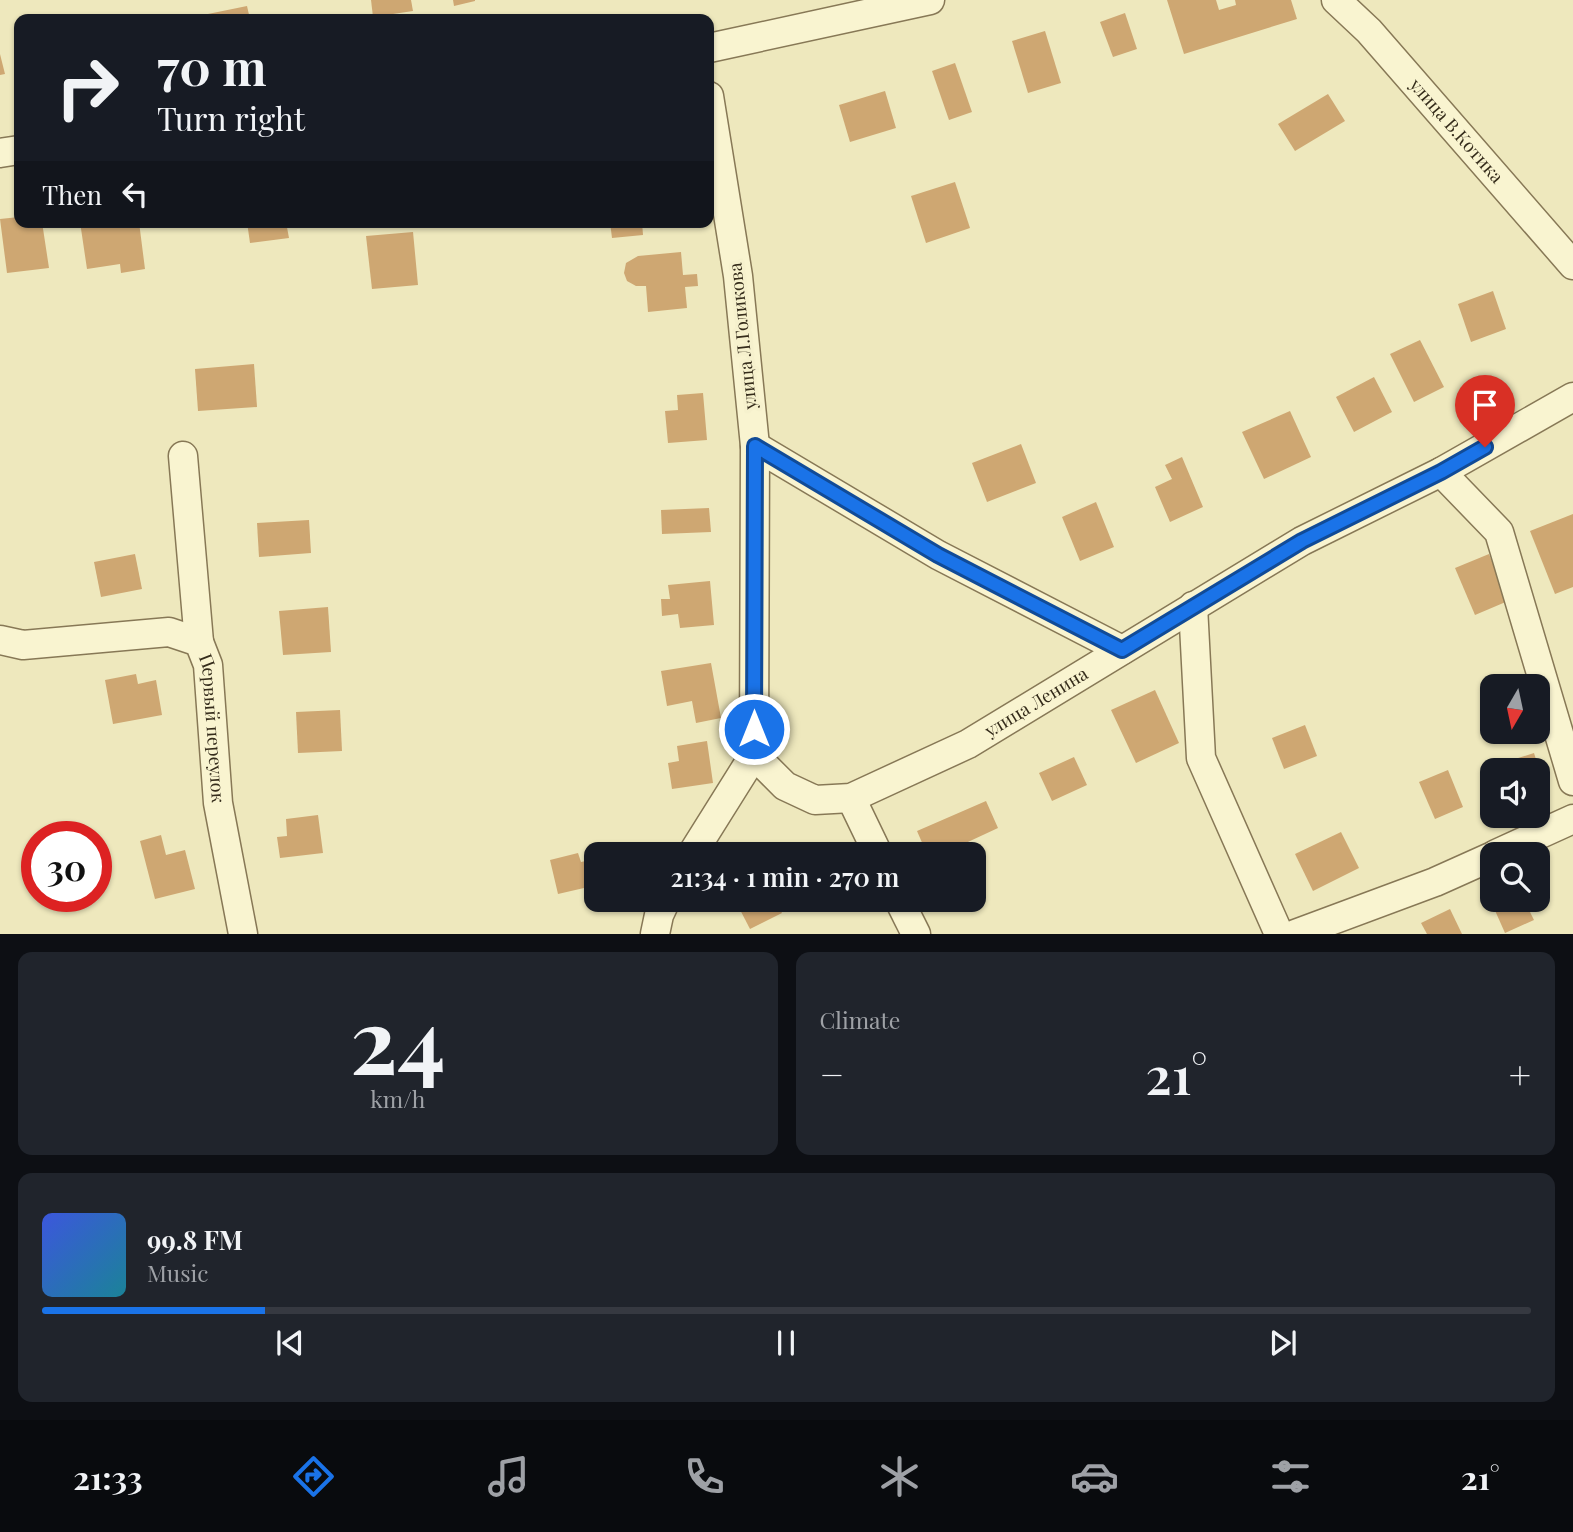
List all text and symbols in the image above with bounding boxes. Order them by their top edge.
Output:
text: 70 m [157,33,267,98]
icon: right [42,42,133,133]
street label: улица В.Котика [1404,72,1509,188]
text: Turn right [157,96,305,139]
icon: left [116,175,154,213]
text: Then [42,177,102,212]
street label: улица Л.Голикова [722,262,762,412]
pin [1455,375,1515,447]
icon: arrive [1466,386,1504,424]
street label: Первый переулок [194,650,231,804]
street label: улица Ленина [979,661,1092,743]
north arrow [1480,674,1550,744]
map controls [1480,674,1550,912]
position arrow [717,692,791,766]
button: sound [1480,758,1550,828]
speed limit sign: 30 [21,821,112,912]
button: search [1480,842,1550,912]
text: 21:34 · 1 min · 270 m [671,859,899,894]
text: 24 [350,977,446,1098]
text: Climate [820,1004,900,1035]
text: 21° [1145,1039,1208,1108]
text: − [820,1048,844,1099]
text: + [1509,1048,1531,1099]
text: km/h [370,1083,425,1114]
text: 99.8 FM [147,1222,243,1257]
text: Music [147,1257,208,1288]
icon: previous [271,1324,309,1362]
icon: pause [767,1324,805,1362]
icon: next [1264,1324,1302,1362]
icon: directions [289,1452,338,1501]
icon: music [484,1452,533,1501]
icon: phone [680,1452,729,1501]
icon: climate [875,1452,924,1501]
icon: car [1070,1452,1119,1501]
icon: filters [1266,1452,1315,1501]
text: 21:33 [73,1455,143,1498]
text: 21° [1461,1455,1500,1498]

